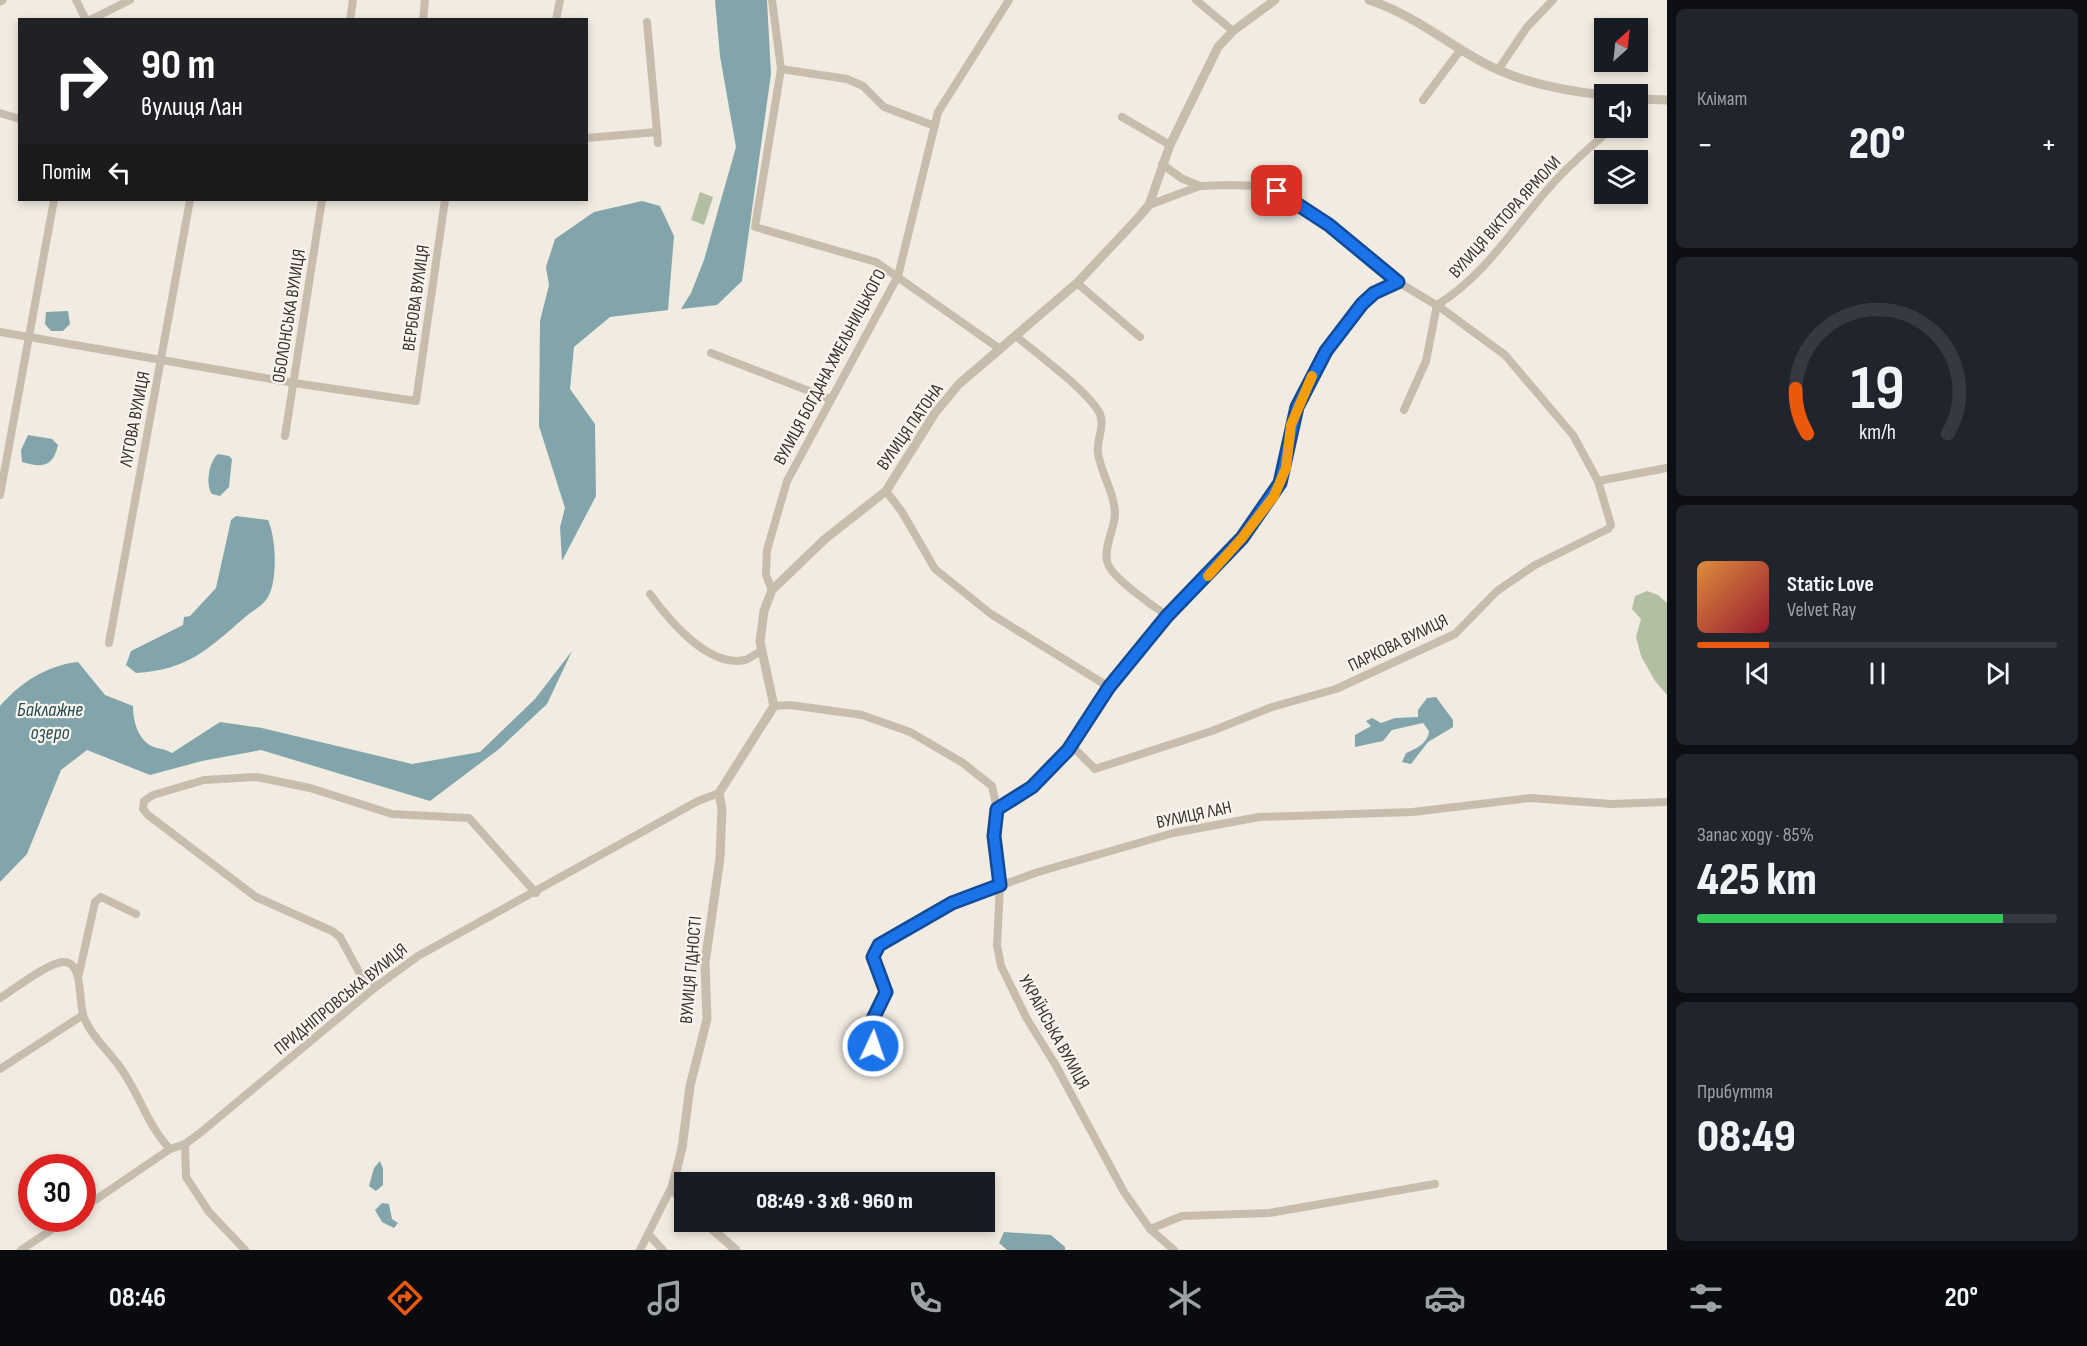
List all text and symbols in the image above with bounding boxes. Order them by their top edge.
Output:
north arrow [1594,18,1648,72]
map controls [1594,18,1648,204]
text: 90 m [141,40,215,91]
icon: right [42,42,120,120]
button: sound [1594,84,1648,138]
text: Клімат [1697,87,1747,111]
text: вулиця Лан [141,91,243,123]
text: 20° [1849,117,1905,172]
text: − [1697,125,1713,165]
text: + [2041,125,2057,165]
button: layers [1594,150,1648,204]
street label: ВУЛИЦЯ ВІКТОРА ЯРМОЛИ [1445,152,1565,282]
icon: left [103,156,136,189]
text: Потім [42,159,91,186]
pin [1251,165,1302,216]
icon: arrive [1260,174,1293,207]
street label: ВЕРБОВА ВУЛИЦЯ [398,244,434,352]
street label: ОБОЛОНСЬКА ВУЛИЦЯ [268,248,310,384]
street label: ВУЛИЦЯ БОГДАНА ХМЕЛЬНИЦЬКОГО [769,266,891,468]
text: 19 [1850,352,1904,427]
street label: ЛУГОВА ВУЛИЦЯ [115,369,155,470]
street label: ВУЛИЦЯ ПАТОНА [873,380,948,474]
text: km/h [1858,420,1896,445]
text: Static Love [1787,571,1874,598]
text: Velvet Ray [1787,598,1856,622]
street label: ПАРКОВА ВУЛИЦЯ [1345,610,1451,676]
icon: previous [1741,657,1774,690]
icon: pause [1861,657,1894,690]
icon: next [1981,657,2014,690]
water label: Баклажне озеро [17,698,83,745]
street label: ВУЛИЦЯ ЛАН [1155,797,1233,833]
text: Запас ходу · 85% [1697,823,1814,847]
text: 425 km [1697,853,1817,908]
street label: ВУЛИЦЯ ГІДНОСТІ [676,915,706,1025]
street label: ПРИДНІПРОВСЬКА ВУЛИЦЯ [270,939,412,1059]
street label: УКРАЇНСЬКА ВУЛИЦЯ [1014,971,1094,1093]
position arrow [841,1014,905,1078]
text: Прибуття [1697,1080,1773,1104]
text: 08:49 [1697,1110,1796,1165]
speed limit sign: 30 [18,1154,96,1232]
text: 08:49 · 3 хв · 960 m [756,1188,913,1215]
icon: directions [384,1277,426,1319]
icon: music [644,1277,686,1319]
icon: phone [904,1277,946,1319]
icon: climate [1164,1277,1206,1319]
icon: car [1424,1277,1466,1319]
icon: filters [1685,1277,1727,1319]
text: 08:46 [109,1282,166,1314]
text: 20° [1945,1282,1978,1314]

